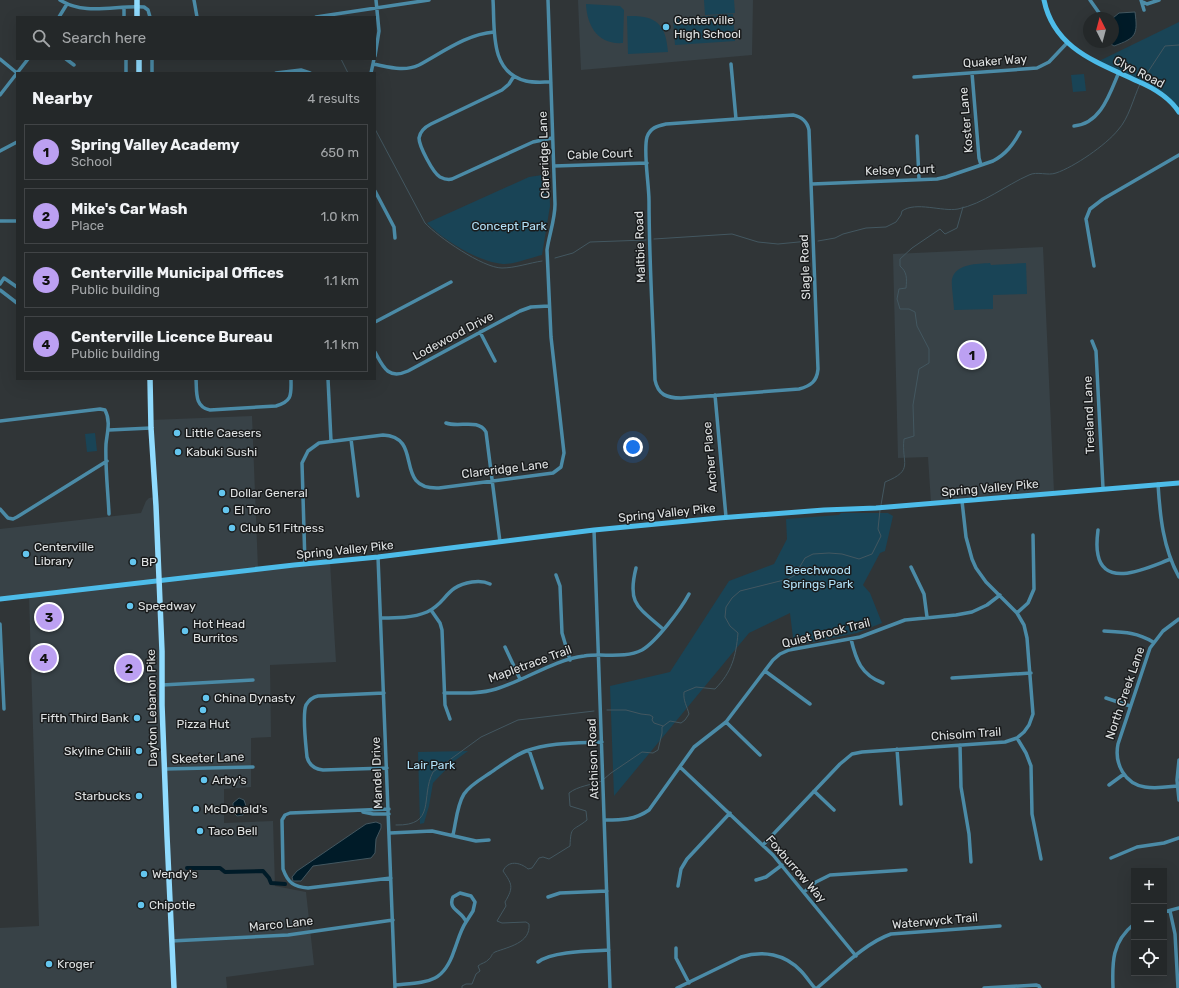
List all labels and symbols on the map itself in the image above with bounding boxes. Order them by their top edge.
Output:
north arrow [1083,12,1119,48]
place label: Centerville High School [674,13,741,41]
marker: Centerville High School [661,22,671,32]
street label: Quaker Way [963,52,1028,70]
street label: Clyo Road [1111,53,1167,91]
street label: Koster Lane [956,86,976,153]
street label: Clareridge Lane [535,111,553,199]
street label: Cable Court [567,146,633,162]
street label: Kelsey Court [865,162,935,178]
street label: Maltbie Road [632,211,648,283]
park label: Concept Park [471,219,547,233]
street label: Slagle Road [797,234,813,300]
street label: Lodewood Drive [410,309,496,363]
pin: 1 [959,340,985,370]
street label: Treeland Lane [1081,375,1097,454]
street label: Archer Place [700,421,720,493]
place label: Little Caesers [185,426,261,440]
marker: Little Caesers [172,428,182,438]
your location [623,437,643,457]
place label: Kabuki Sushi [186,445,257,459]
marker: Kabuki Sushi [173,447,183,457]
street label: Clareridge Lane [461,457,550,481]
street label: Spring Valley Pike [941,477,1040,499]
place label: Dollar General [230,486,308,500]
marker: Dollar General [217,488,227,498]
street label: Spring Valley Pike [618,501,717,525]
place label: El Toro [234,503,271,517]
marker: El Toro [221,505,231,515]
place label: Club 51 Fitness [240,521,324,535]
marker: Club 51 Fitness [227,523,237,533]
street label: Spring Valley Pike [296,538,395,562]
place label: Centerville Library [34,540,94,568]
marker: Centerville Library [21,549,31,559]
place label: BP [141,555,157,569]
marker: BP [128,557,138,567]
park label: Beechwood Springs Park [783,563,854,591]
place label: Speedway [138,599,196,613]
marker: Speedway [125,601,135,611]
pin: 3 [36,602,62,632]
street label: Quiet Brook Trail [780,615,872,651]
place label: Hot Head Burritos [193,617,245,645]
marker: Hot Head Burritos [180,626,190,636]
street label: Mapletrace Trail [486,642,574,686]
pin: 4 [31,643,57,673]
street label: North Creek Lane [1103,645,1147,741]
street label: Dayton Lebanon Pike [144,649,160,767]
pin: 2 [116,653,142,683]
place label: China Dynasty [214,691,296,705]
marker: China Dynasty [201,693,211,703]
marker: Pizza Hut [198,705,208,715]
place label: Fifth Third Bank [40,711,130,725]
marker: Fifth Third Bank [132,713,142,723]
place label: Pizza Hut [177,717,230,731]
street label: Atchison Road [585,718,601,800]
street label: Chisolm Trail [930,725,1002,743]
street label: Mandel Drive [369,736,385,809]
place label: Skyline Chili [64,744,131,758]
marker: Skyline Chili [134,746,144,756]
street label: Skeeter Lane [171,750,245,766]
park label: Lair Park [407,758,456,772]
place label: Arby's [212,773,247,787]
marker: Arby's [199,775,209,785]
place label: Starbucks [74,789,131,803]
marker: Starbucks [134,791,144,801]
place label: McDonald's [204,802,268,816]
marker: McDonald's [191,804,201,814]
place label: Taco Bell [208,824,258,838]
marker: Taco Bell [195,826,205,836]
street label: Foxburrow Way [763,832,829,906]
place label: Wendy's [152,867,198,881]
marker: Wendy's [139,869,149,879]
place label: Chipotle [149,898,196,912]
marker: Chipotle [136,900,146,910]
street label: Waterwyck Trail [891,910,979,932]
street label: Marco Lane [248,914,314,934]
place label: Kroger [57,957,94,971]
marker: Kroger [44,959,54,969]

